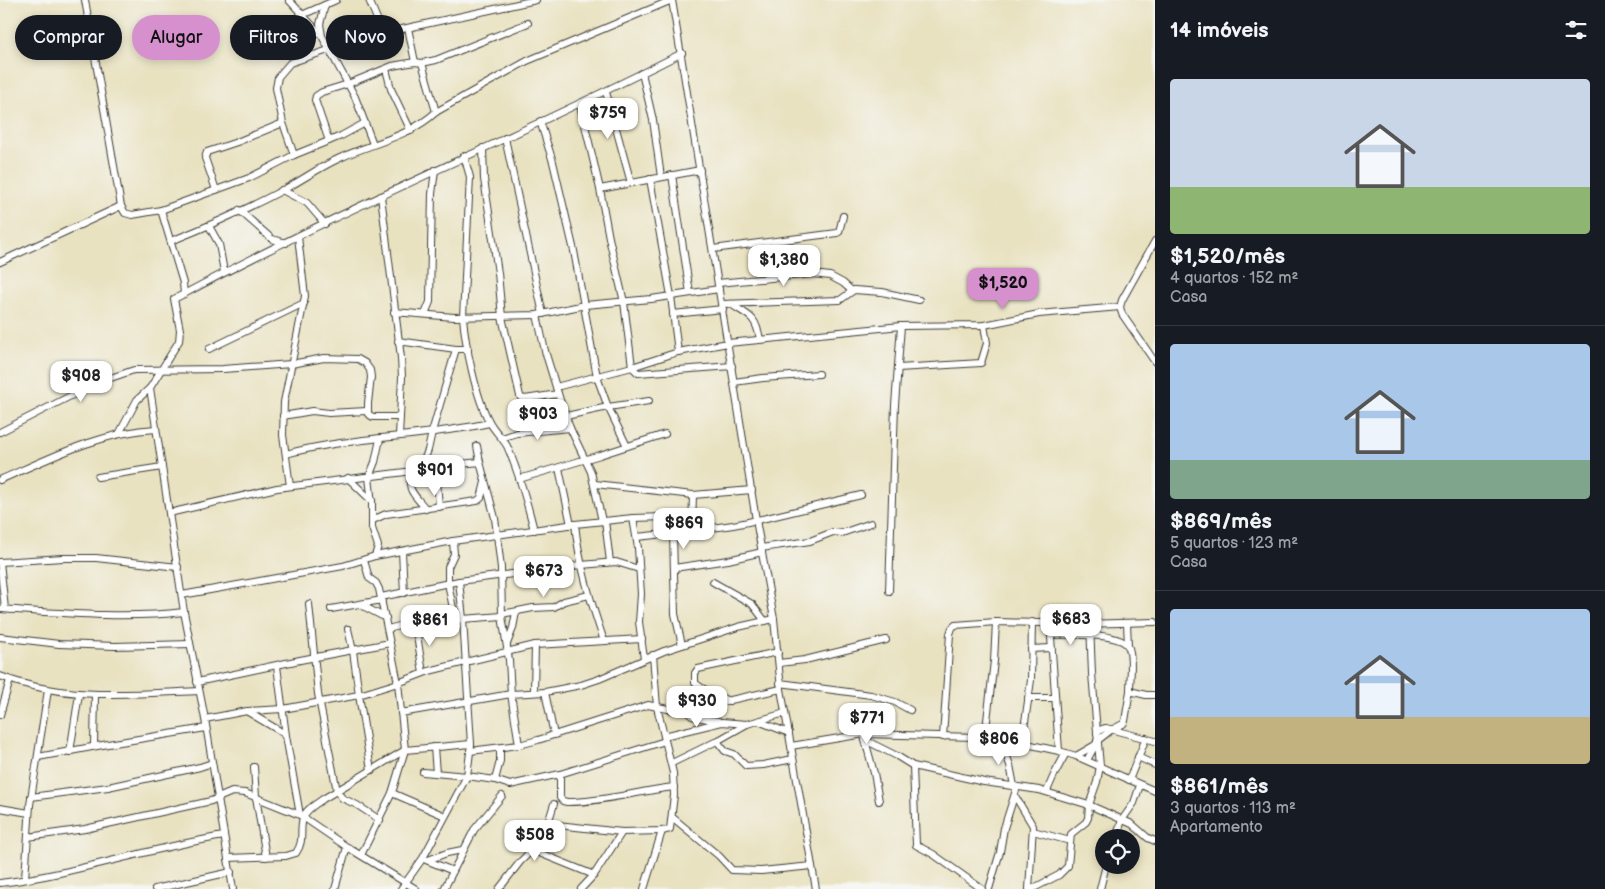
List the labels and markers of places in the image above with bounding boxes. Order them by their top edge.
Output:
pin: $759 [578,98,638,140]
pin: $1,380 [743,244,825,287]
pin: $1,520 [962,268,1044,310]
pin: $908 [51,360,111,403]
pin: $903 [508,398,568,441]
pin: $901 [405,454,465,497]
pin: $869 [654,508,714,550]
pin: $673 [514,556,574,598]
pin: $861 [400,604,460,647]
pin: $683 [1041,604,1101,646]
pin: $930 [667,686,727,728]
pin: $771 [837,702,897,745]
pin: $806 [969,724,1029,766]
pin: $508 [505,820,565,862]

